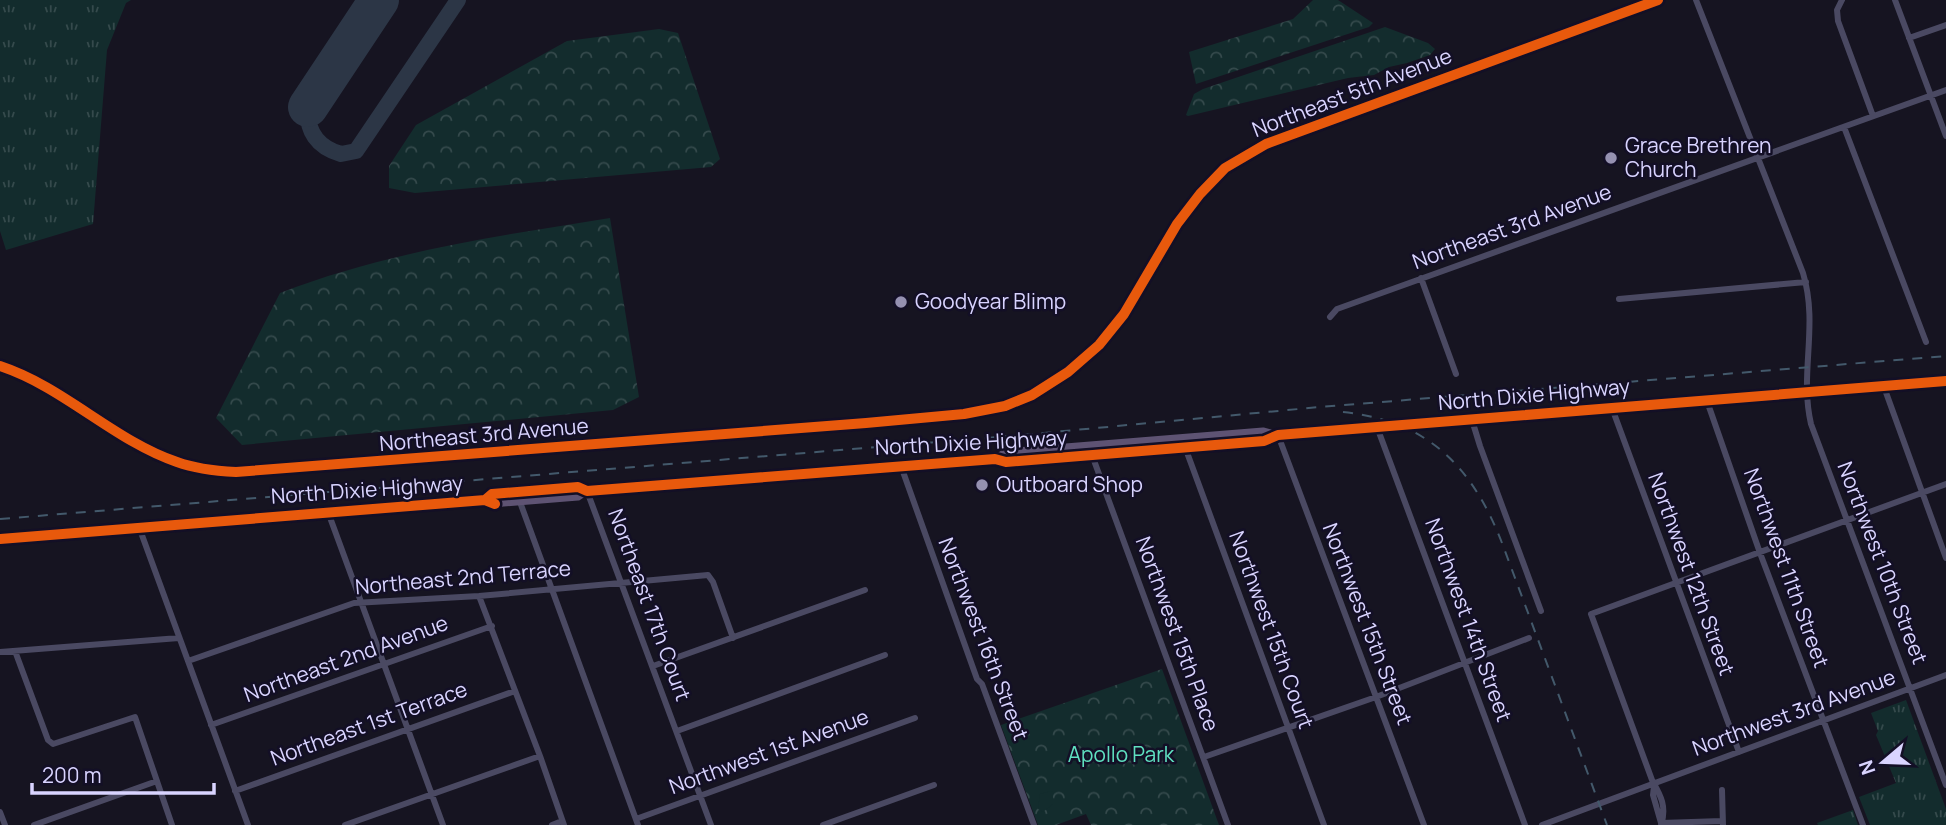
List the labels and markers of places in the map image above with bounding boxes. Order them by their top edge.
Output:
place label: Grace Brethren Church [1625,131,1772,183]
marker: Grace Brethren Church [1603,150,1619,166]
place label: Goodyear Blimp [915,287,1066,315]
marker: Goodyear Blimp [893,294,909,310]
place label: Outboard Shop [996,470,1143,498]
marker: Outboard Shop [974,477,990,493]

